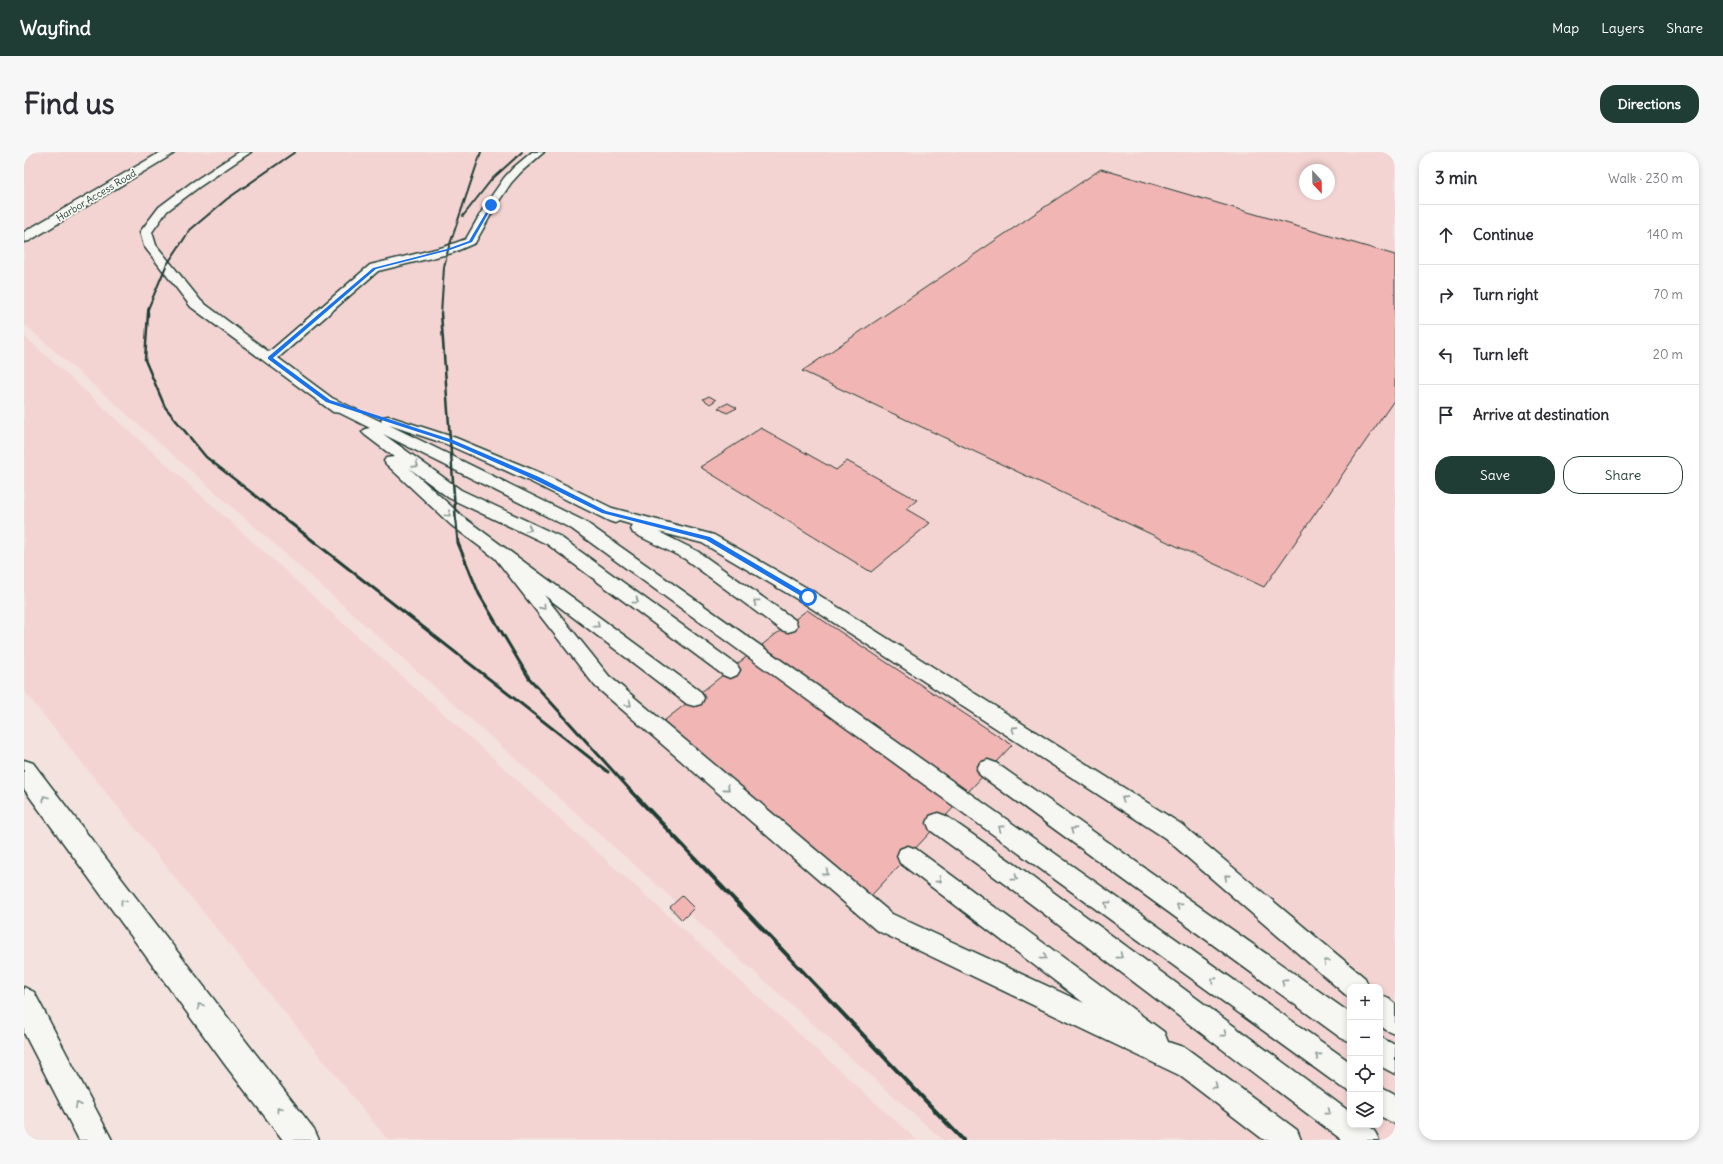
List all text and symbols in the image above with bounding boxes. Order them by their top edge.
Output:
text: Wayfind [20,16,91,40]
text: Map [1552,19,1579,37]
text: Layers [1601,19,1644,37]
text: Share [1666,19,1703,37]
button: Directions [1600,85,1699,123]
text: Find us [24,86,115,122]
north arrow [1299,164,1335,200]
street label: Harbor Access Road [54,166,139,224]
text: 3 min [1435,167,1477,189]
text: Walk · 230 m [1608,170,1683,187]
route end [482,196,500,214]
icon: ahead [1435,224,1457,246]
text: Continue [1473,225,1534,244]
text: 140 m [1647,226,1683,243]
icon: right [1435,284,1457,306]
text: Turn right [1473,285,1538,304]
text: 70 m [1654,286,1683,303]
icon: left [1435,344,1457,366]
text: Turn left [1473,345,1528,364]
text: 20 m [1653,346,1683,363]
icon: arrive [1435,404,1457,426]
text: Arrive at destination [1473,405,1609,424]
button: Save [1435,456,1555,494]
button: Share [1563,456,1683,494]
one-way arrow [411,461,418,468]
one-way arrow [443,509,451,516]
one-way arrow [524,524,532,532]
route start [799,588,817,606]
one-way arrow [632,596,639,603]
one-way arrow [753,599,760,607]
one-way arrow [538,602,545,609]
one-way arrow [592,621,599,628]
one-way arrow [624,699,631,706]
one-way arrow [1011,726,1018,734]
one-way arrow [723,784,730,791]
one-way arrow [43,795,50,802]
one-way arrow [1121,797,1128,804]
one-way arrow [999,826,1006,833]
one-way arrow [1070,827,1077,835]
one-way arrow [821,868,829,875]
one-way arrow [1011,874,1018,881]
one-way arrow [935,875,942,882]
one-way arrow [1225,875,1232,882]
one-way arrow [120,899,127,906]
one-way arrow [1104,901,1111,909]
one-way arrow [1176,904,1183,911]
one-way arrow [1115,951,1122,958]
one-way arrow [1039,953,1046,960]
one-way arrow [1323,959,1331,966]
one-way arrow [1210,978,1217,985]
one-way arrow [1281,979,1288,987]
map controls [1347,984,1383,1128]
button: + [1347,984,1383,1020]
one-way arrow [198,1003,205,1010]
button: − [1347,1020,1383,1056]
one-way arrow [1219,1029,1226,1036]
one-way arrow [1316,1053,1323,1060]
button: locate [1347,1056,1383,1092]
one-way arrow [1210,1081,1217,1088]
button: layers [1347,1092,1383,1128]
one-way arrow [75,1102,82,1110]
one-way arrow [277,1107,284,1114]
one-way arrow [1323,1107,1330,1114]

